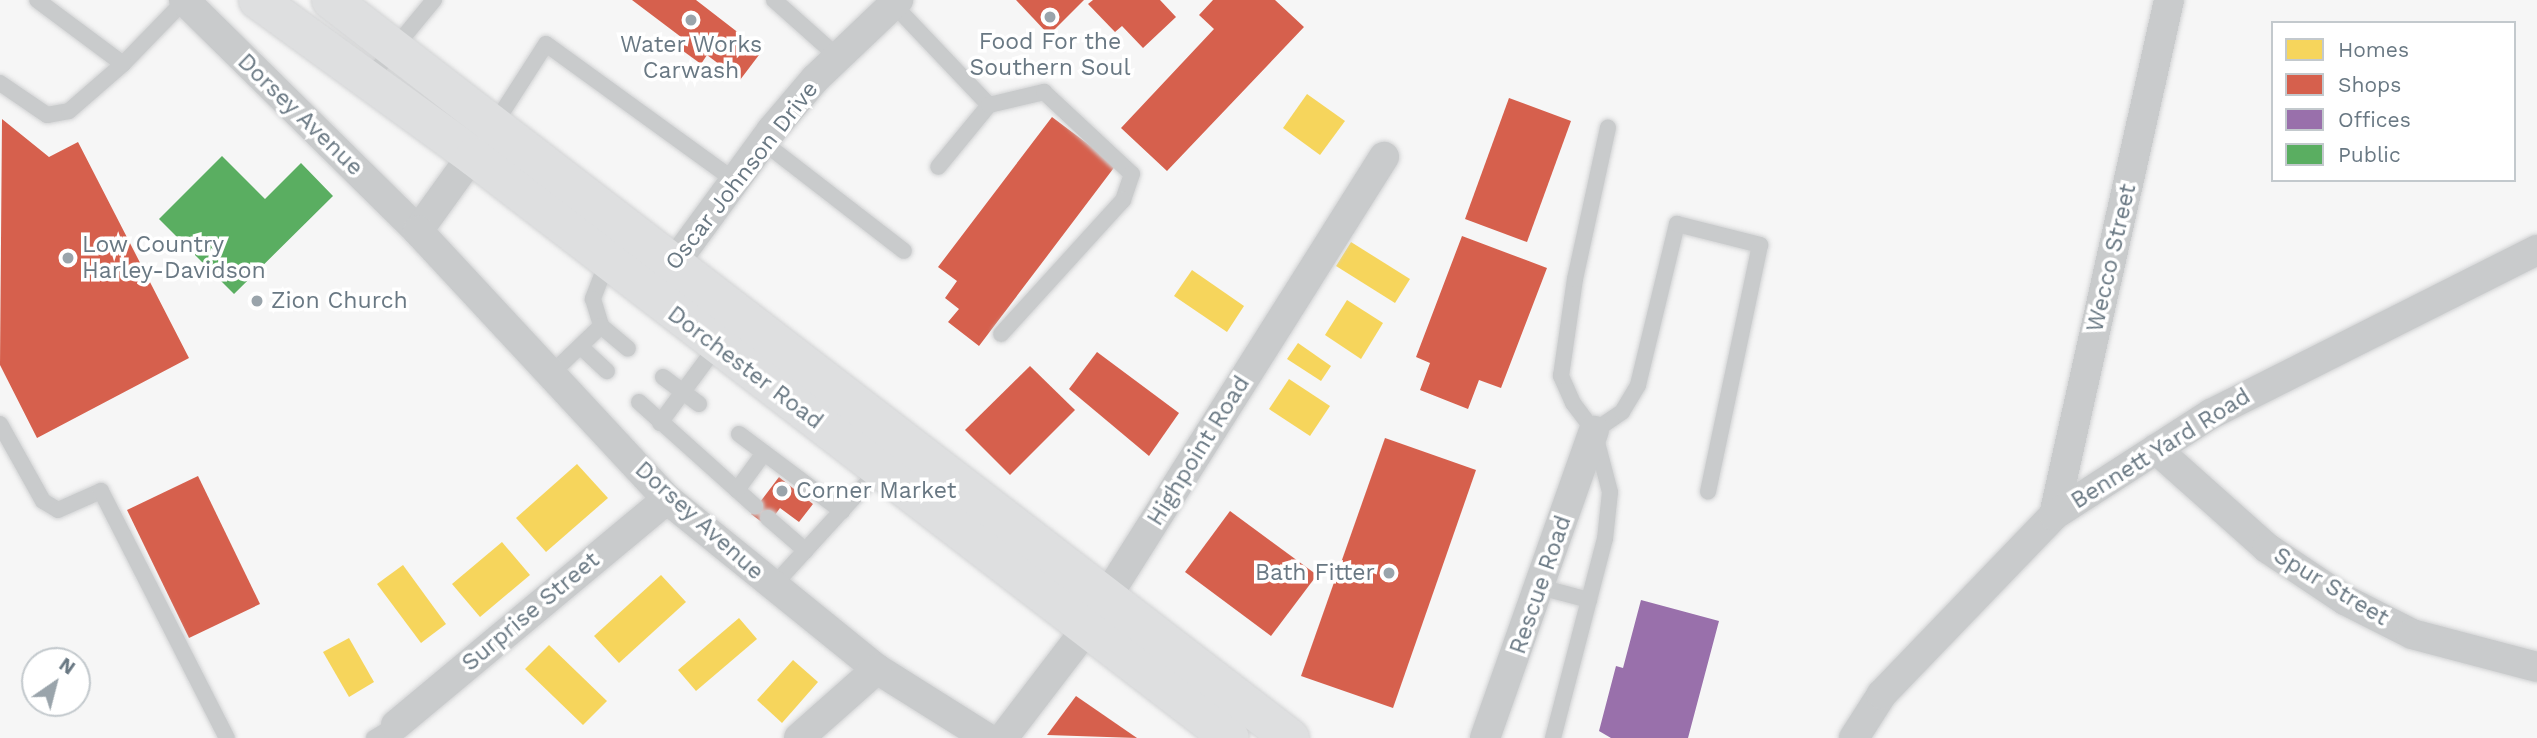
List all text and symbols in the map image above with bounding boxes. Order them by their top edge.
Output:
marker: Food For the Southern Soul [1042,9,1058,25]
marker: Water Works Carwash [683,12,699,28]
legend [2271,21,2516,182]
place label: Food For the Southern Soul [969,28,1131,82]
place label: Water Works Carwash [619,31,763,85]
text: Homes [2338,37,2409,62]
street label: Dorsey Avenue [231,48,369,182]
text: Shops [2338,72,2401,97]
street label: Oscar Johnson Drive [659,76,825,276]
text: Offices [2338,107,2411,132]
text: Public [2338,142,2401,167]
street label: Wecco Street [2082,181,2142,335]
place label: Low Country Harley-Davidson [82,231,266,285]
marker: Low Country Harley-Davidson [60,250,76,266]
place label: Zion Church [271,287,408,315]
marker: Zion Church [249,293,265,309]
street label: Dorchester Road [662,300,828,436]
street label: Highpoint Road [1142,371,1256,531]
street label: Bennett Yard Road [2066,382,2256,516]
street label: Dorsey Avenue [628,455,770,587]
place label: Corner Market [796,477,957,505]
marker: Corner Market [774,483,790,499]
street label: Rescue Road [1504,512,1578,658]
street label: Spur Street [2268,542,2394,632]
street label: Surprise Street [457,547,605,677]
place label: Bath Fitter [1255,559,1375,587]
marker: Bath Fitter [1381,565,1397,581]
north arrow [21,647,91,717]
text: N [55,653,80,679]

